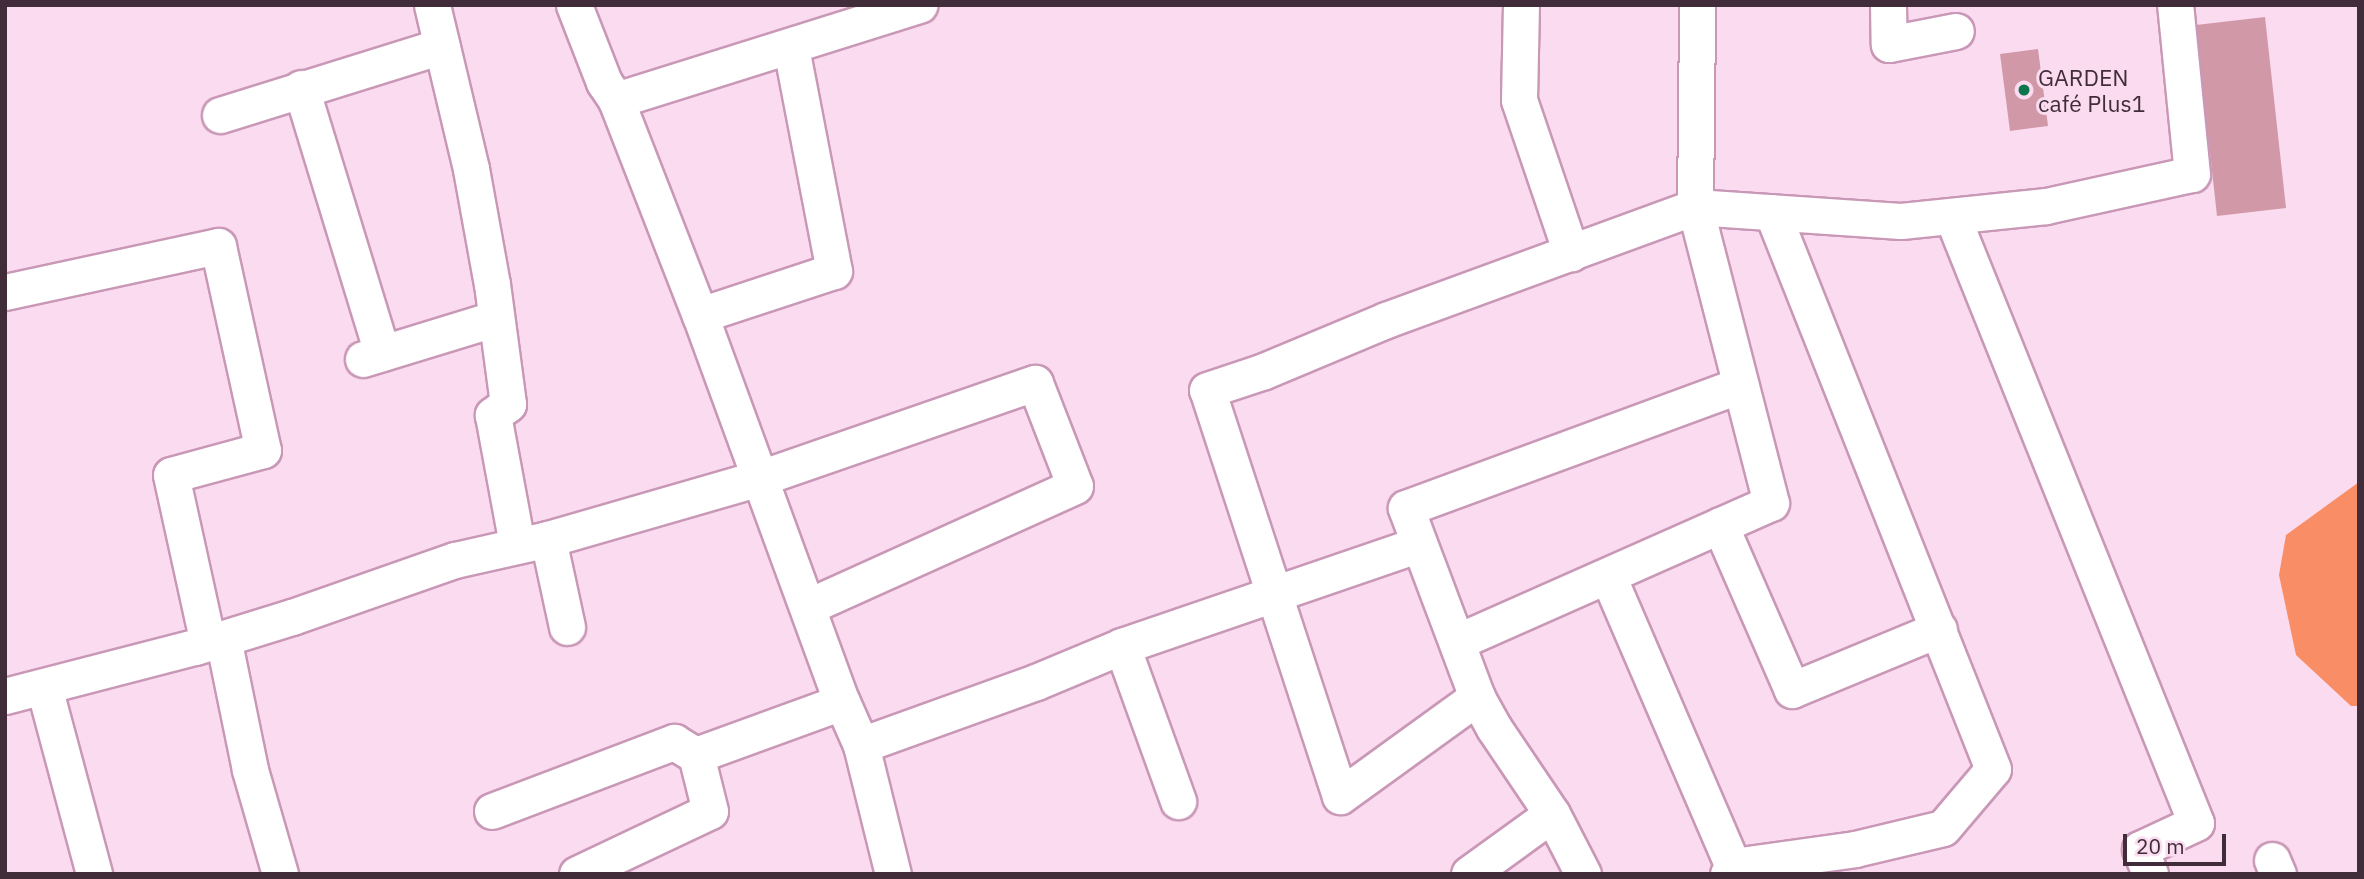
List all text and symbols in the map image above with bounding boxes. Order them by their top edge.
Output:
place label: GARDEN café Plus1 [2038,63,2146,117]
marker: GARDEN café Plus1 [2016,82,2032,98]
scale bar [2126,820,2229,864]
text: 20 m [2136,832,2185,860]

